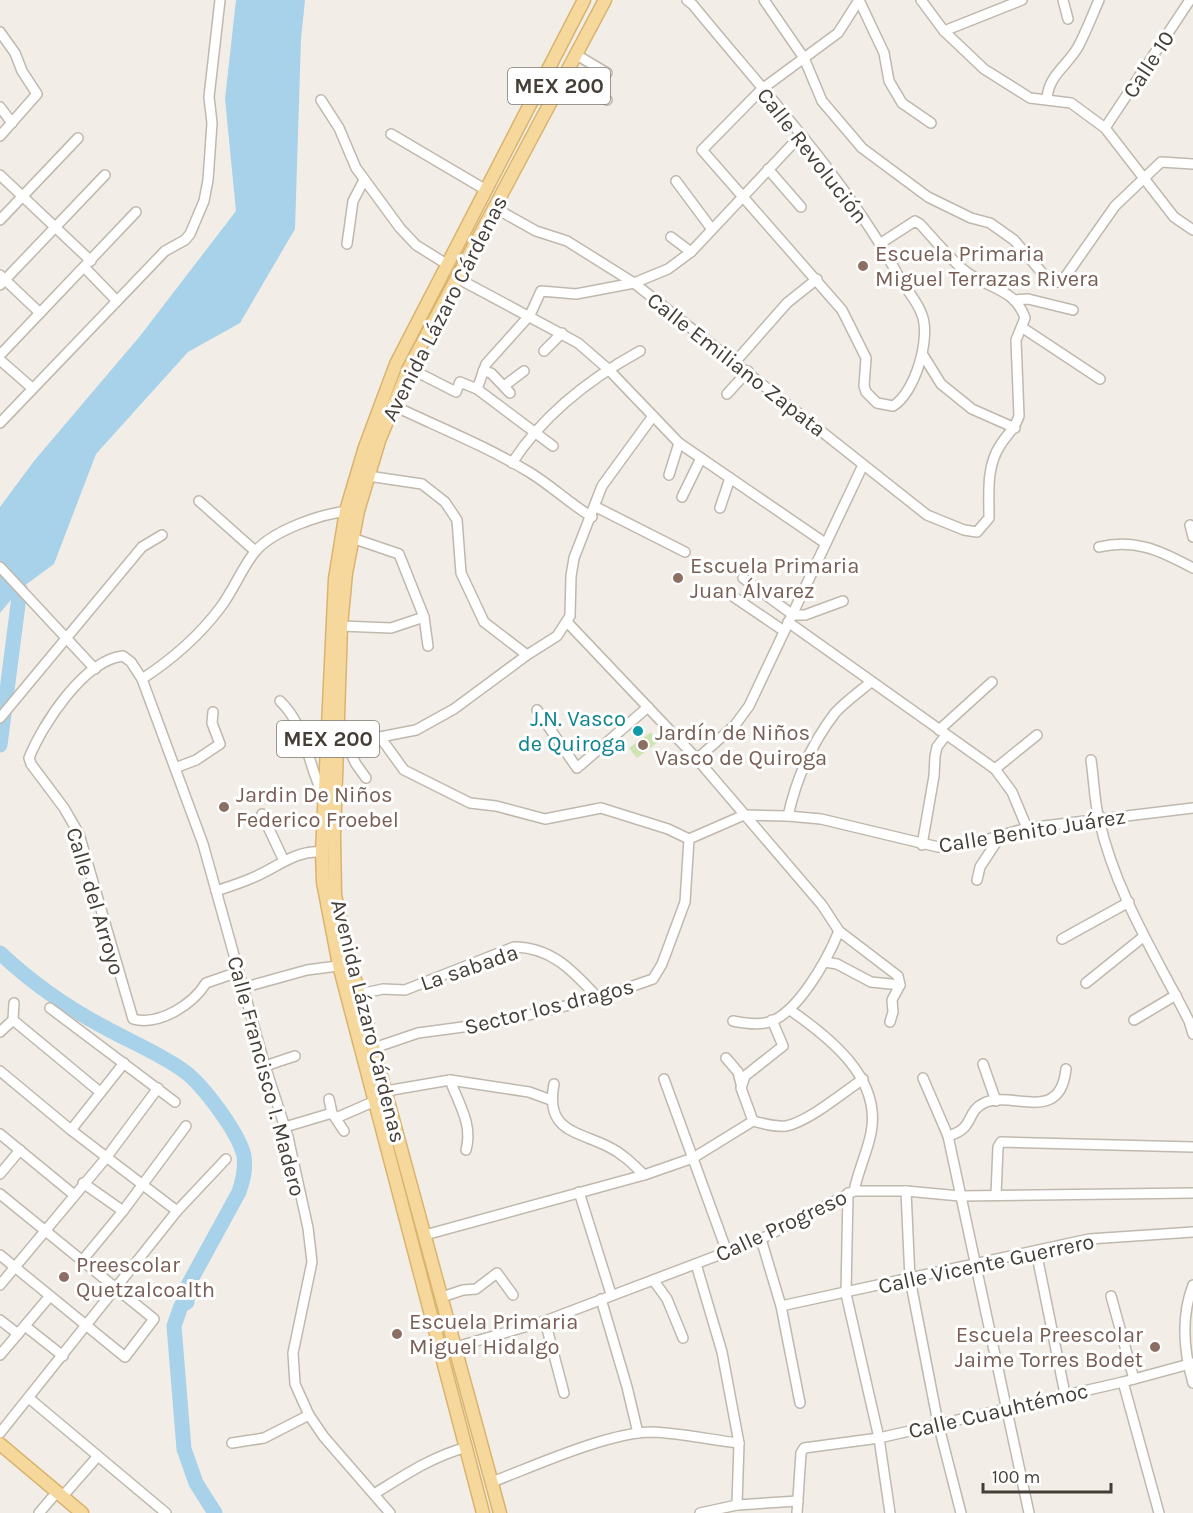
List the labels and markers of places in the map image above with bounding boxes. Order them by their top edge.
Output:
place label: Escuela Primaria Miguel Terrazas Rivera [875,241,1099,292]
marker: Escuela Primaria Miguel Terrazas Rivera [856,259,870,273]
place label: Escuela Primaria Juan Álvarez [690,553,859,604]
marker: Escuela Primaria Juan Álvarez [671,571,685,585]
place label: J.N. Vasco de Quiroga [518,706,626,757]
place label: Jardín de Niños Vasco de Quiroga [655,720,827,771]
marker: J.N. Vasco de Quiroga [631,724,645,738]
marker: Jardín de Niños Vasco de Quiroga [636,738,650,752]
place label: Jardin De Niños Federico Froebel [236,782,399,833]
marker: Jardin De Niños Federico Froebel [217,800,231,814]
place label: Preescolar Quetzalcoalth [76,1252,215,1303]
marker: Preescolar Quetzalcoalth [57,1270,71,1284]
place label: Escuela Primaria Miguel Hidalgo [409,1309,578,1360]
place label: Escuela Preescolar Jaime Torres Bodet [955,1322,1143,1373]
marker: Escuela Primaria Miguel Hidalgo [390,1327,404,1341]
marker: Escuela Preescolar Jaime Torres Bodet [1148,1340,1162,1354]

